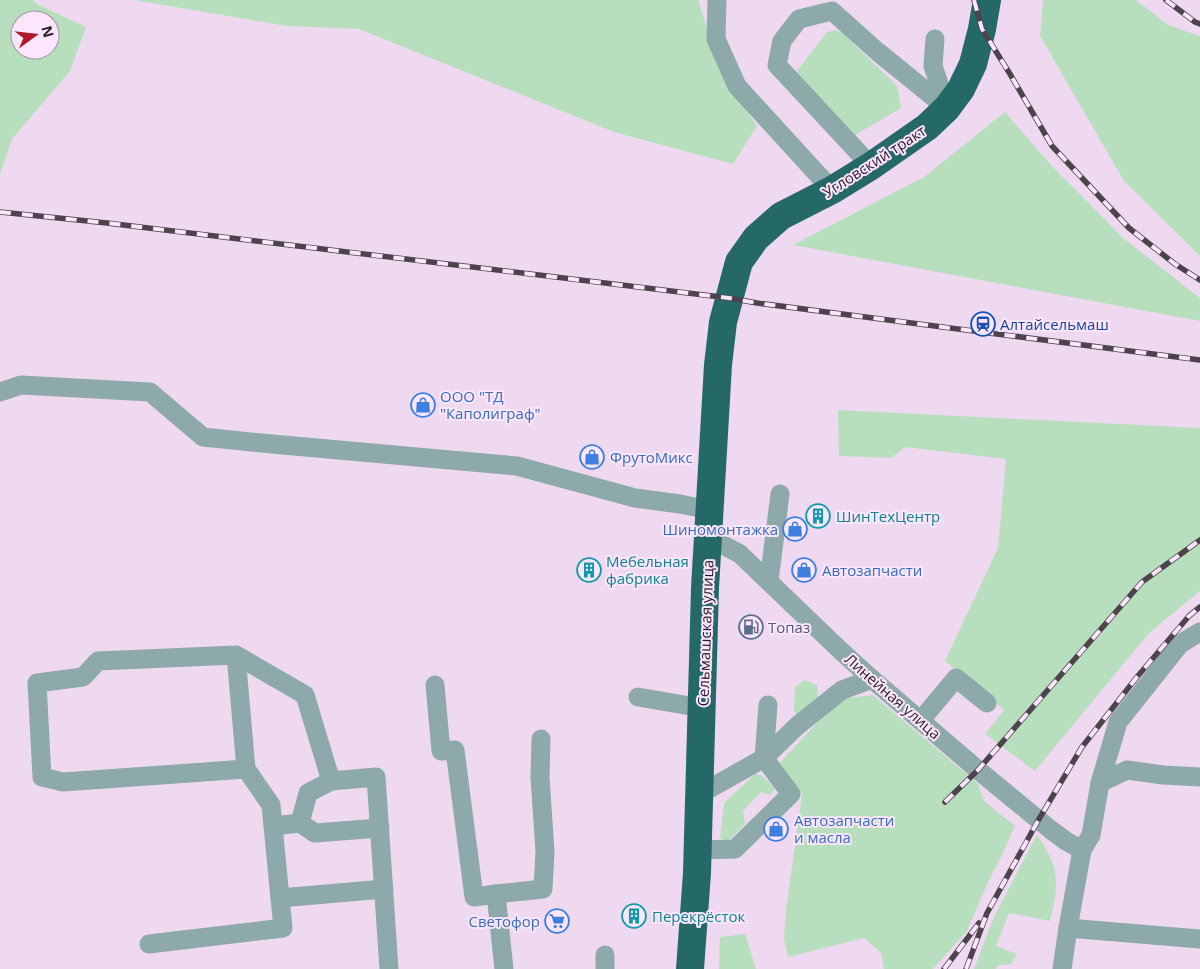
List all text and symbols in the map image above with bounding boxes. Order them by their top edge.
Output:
north arrow [10,10,60,60]
text: N [37,24,59,39]
street label: Угловский тракт [819,120,929,202]
station icon: Алтайсельмаш [970,311,996,337]
place label: Алтайсельмаш [1000,314,1109,334]
place label: ООО "ТД "Каполиграф" [440,386,541,423]
shop icon: ООО "ТД "Каполиграф" [410,392,436,418]
shop icon: ФрутоМикс [579,444,605,470]
place label: ФрутоМикс [610,447,693,467]
building icon: ШинТехЦентр [805,503,831,529]
place label: ШинТехЦентр [836,506,940,526]
shop icon: Шиномонтажка [782,516,808,542]
place label: Шиномонтажка [662,519,778,539]
place label: Мебельная фабрика [606,551,689,588]
building icon: Мебельная фабрика [576,557,602,583]
shop icon: Автозапчасти [791,557,817,583]
street label: Сельмашская улица [692,559,718,707]
place label: Автозапчасти [822,560,922,580]
fuel station icon: Топаз [738,614,764,640]
place label: Топаз [768,617,810,637]
street label: Линейная улица [841,649,945,743]
place label: Автозапчасти и масла [794,810,894,847]
shop icon: Автозапчасти и масла [763,816,789,842]
building icon: Перекрёсток [621,903,647,929]
place label: Перекрёсток [652,906,746,926]
supermarket icon: Светофор [544,908,570,934]
place label: Светофор [469,911,540,931]

